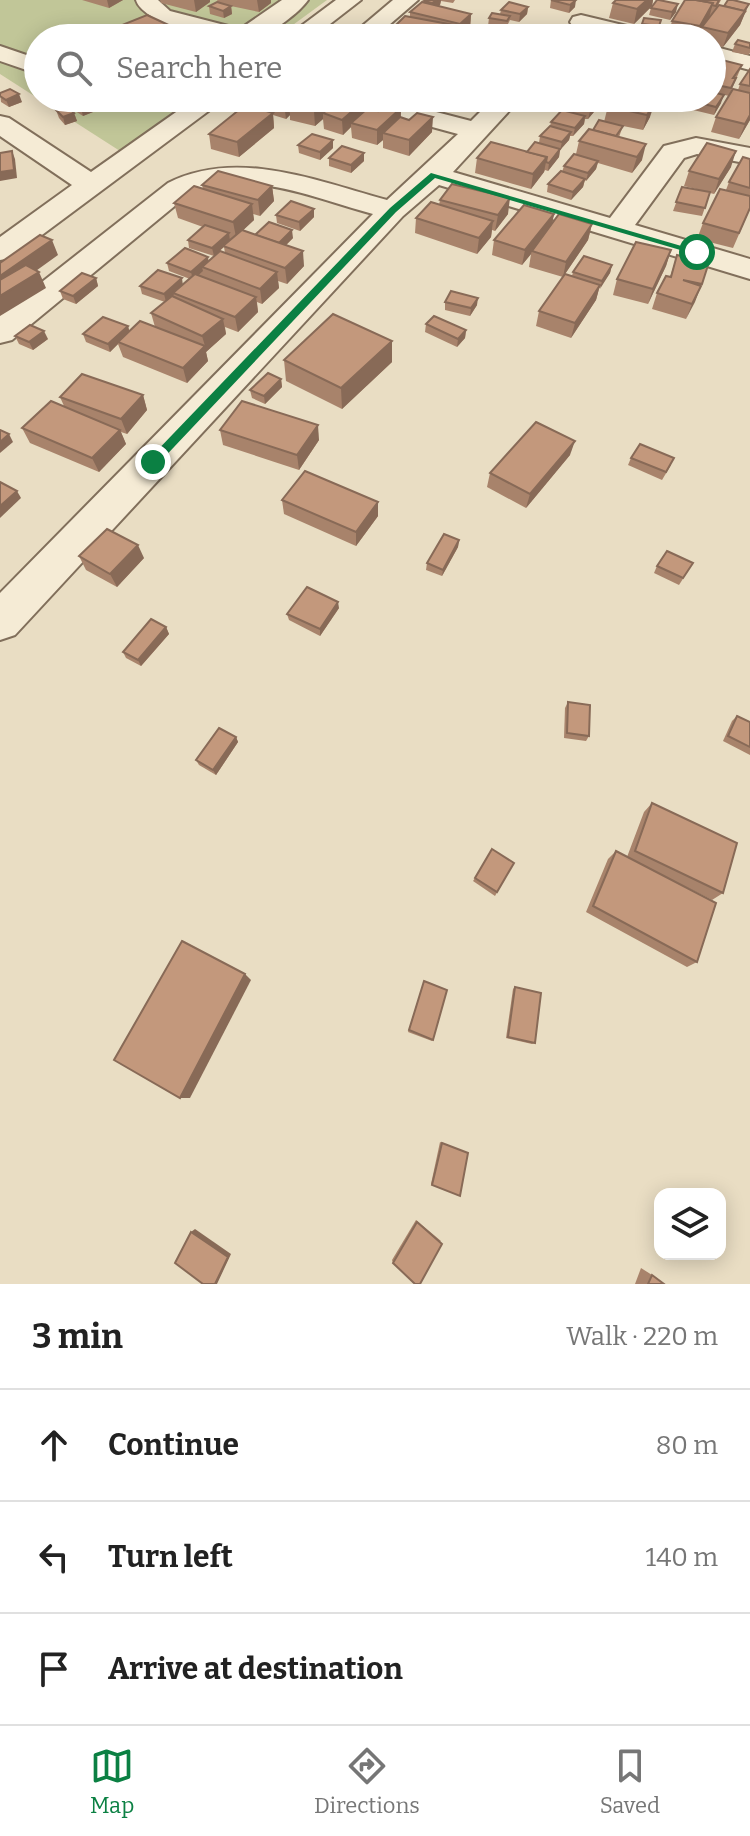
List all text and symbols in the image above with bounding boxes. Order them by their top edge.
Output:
search box [24,24,726,112]
icon: search [52,46,96,90]
text: Search here [116,50,283,86]
route start [679,234,715,270]
route end [135,444,171,480]
map controls [654,1188,726,1260]
button: layers [654,1188,726,1260]
text: 3 min [32,1316,123,1357]
text: Walk · 220 m [566,1321,718,1352]
icon: ahead [32,1423,76,1467]
text: Continue [108,1427,239,1463]
text: 80 m [656,1430,718,1461]
icon: left [32,1535,76,1579]
text: Turn left [108,1539,233,1575]
text: 140 m [646,1542,718,1573]
icon: arrive [32,1647,76,1691]
text: Arrive at destination [108,1651,403,1687]
tab: Map [90,1744,134,1819]
tab: Directions [314,1744,420,1819]
tab: Saved [600,1744,660,1819]

